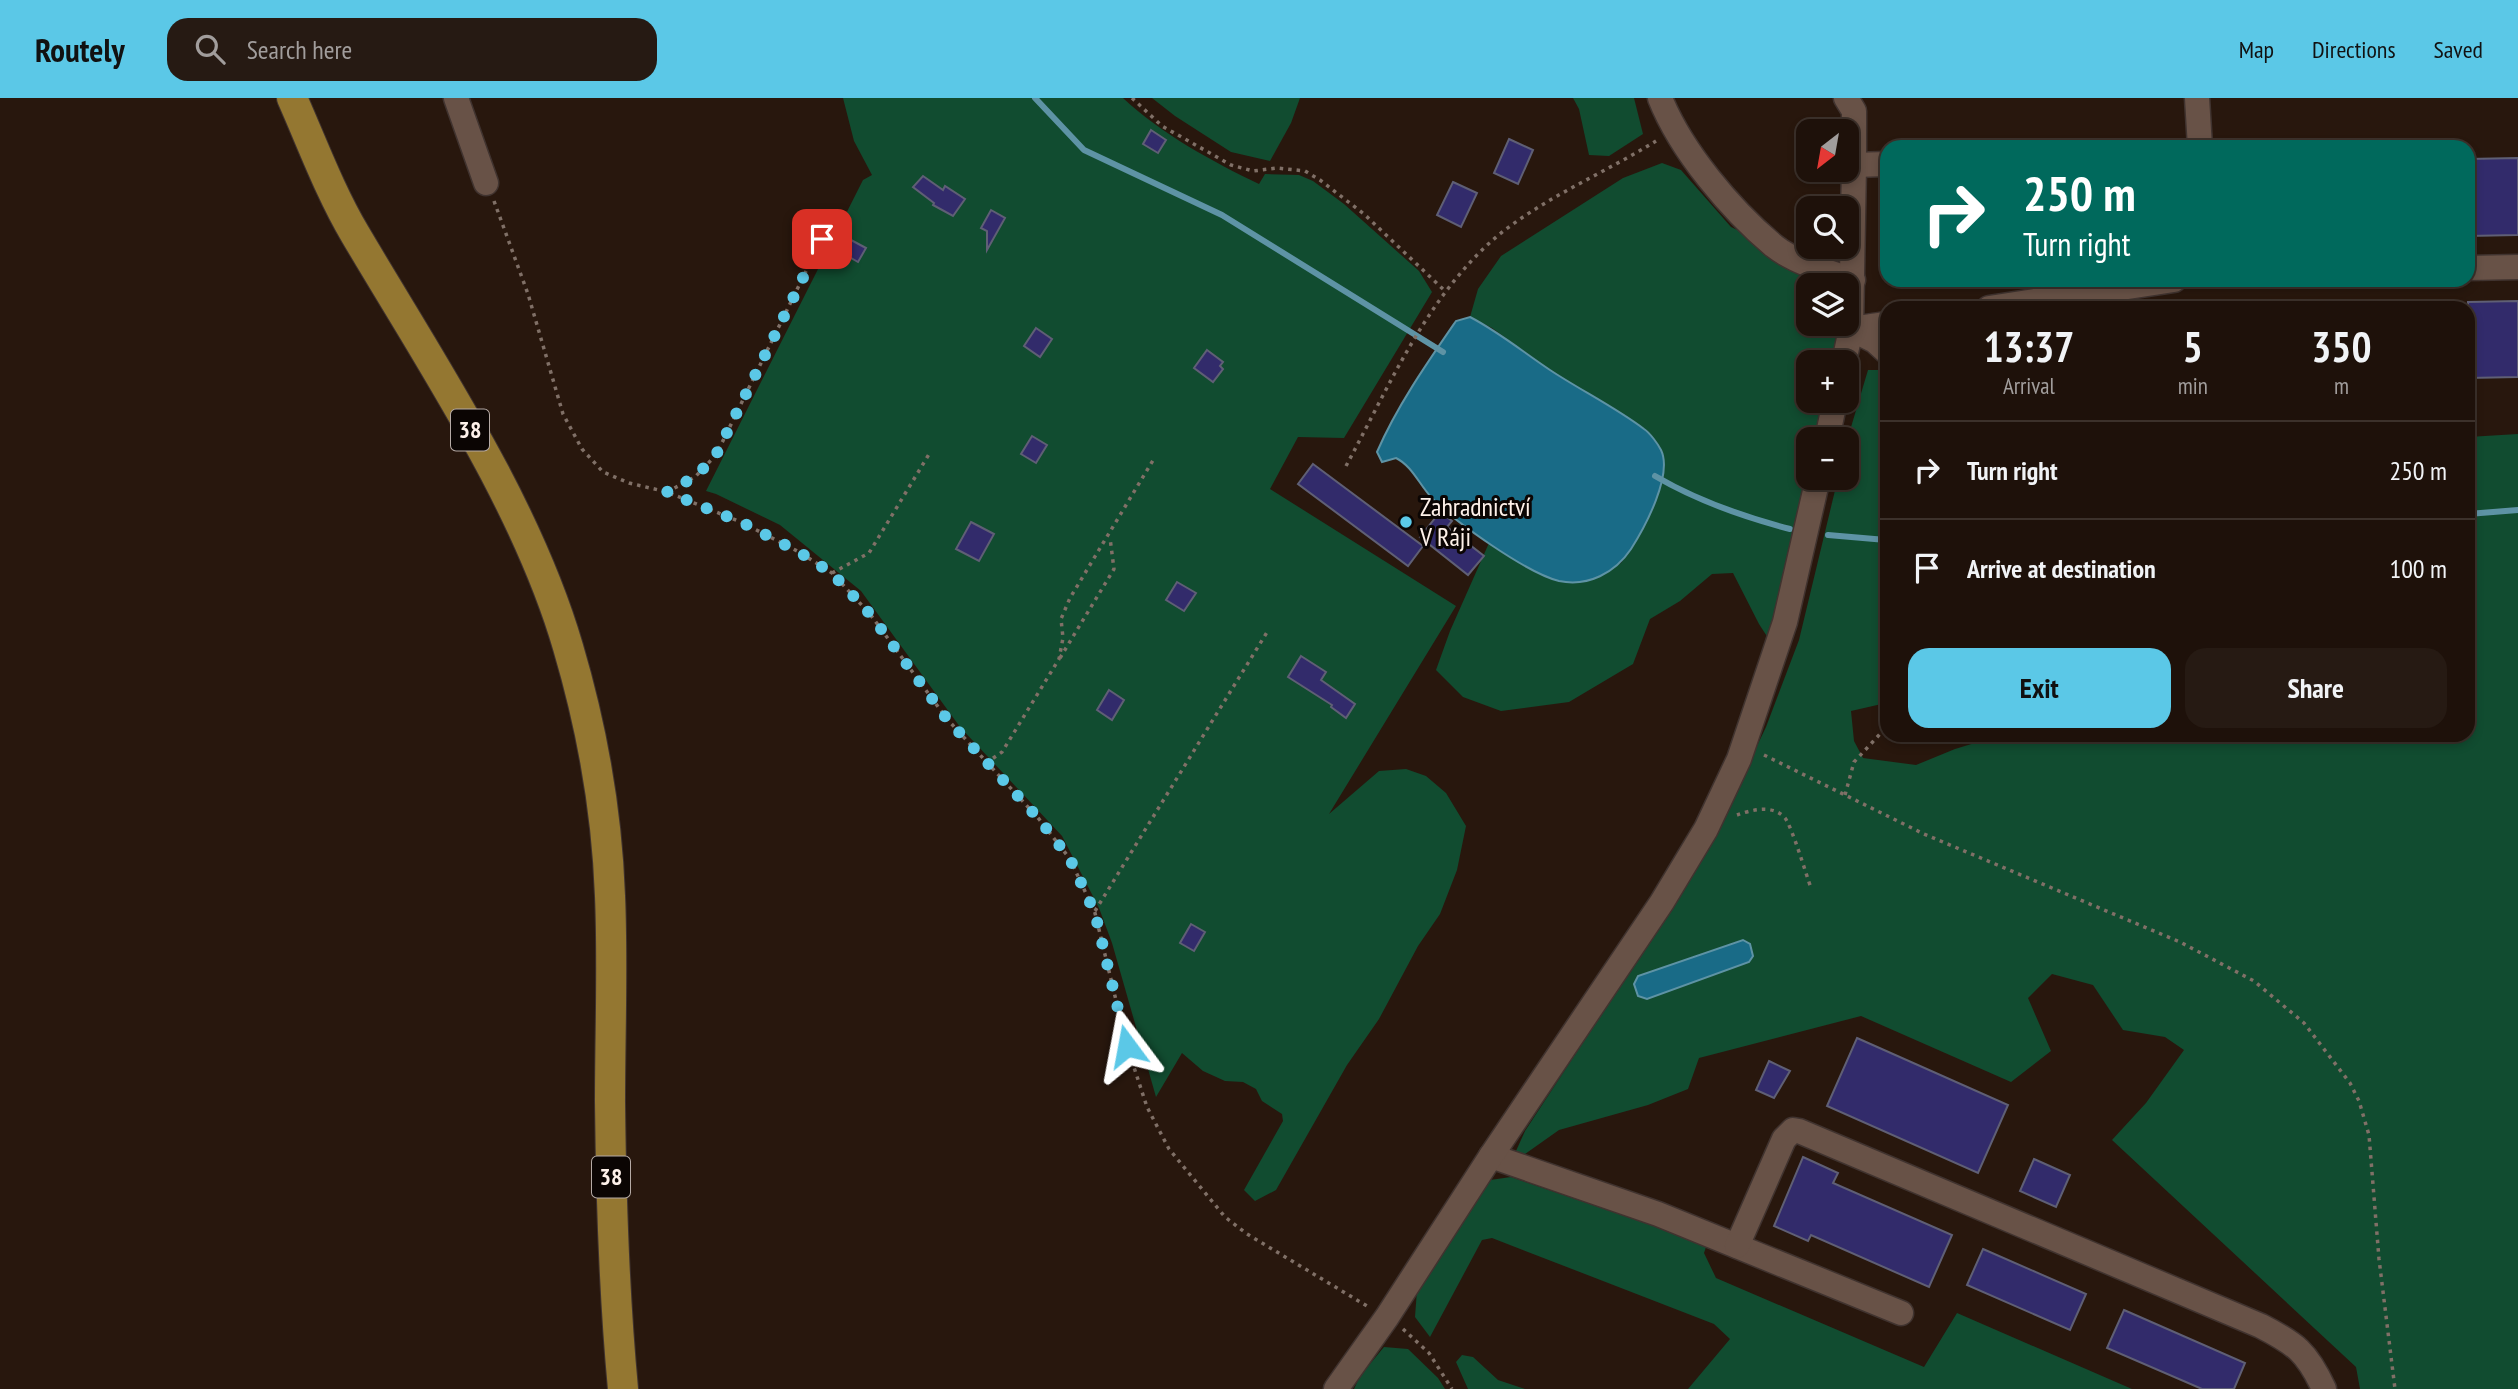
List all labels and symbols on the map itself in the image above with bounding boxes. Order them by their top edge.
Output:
north arrow [1796,119,1858,182]
pin [792,209,852,269]
road number: 38 [451,410,489,450]
place label: Zahradnictví V Ráji [1419,490,1531,553]
marker: Zahradnictví V Ráji [1398,514,1414,530]
position arrow [1090,1009,1164,1083]
road number: 38 [592,1156,630,1198]

